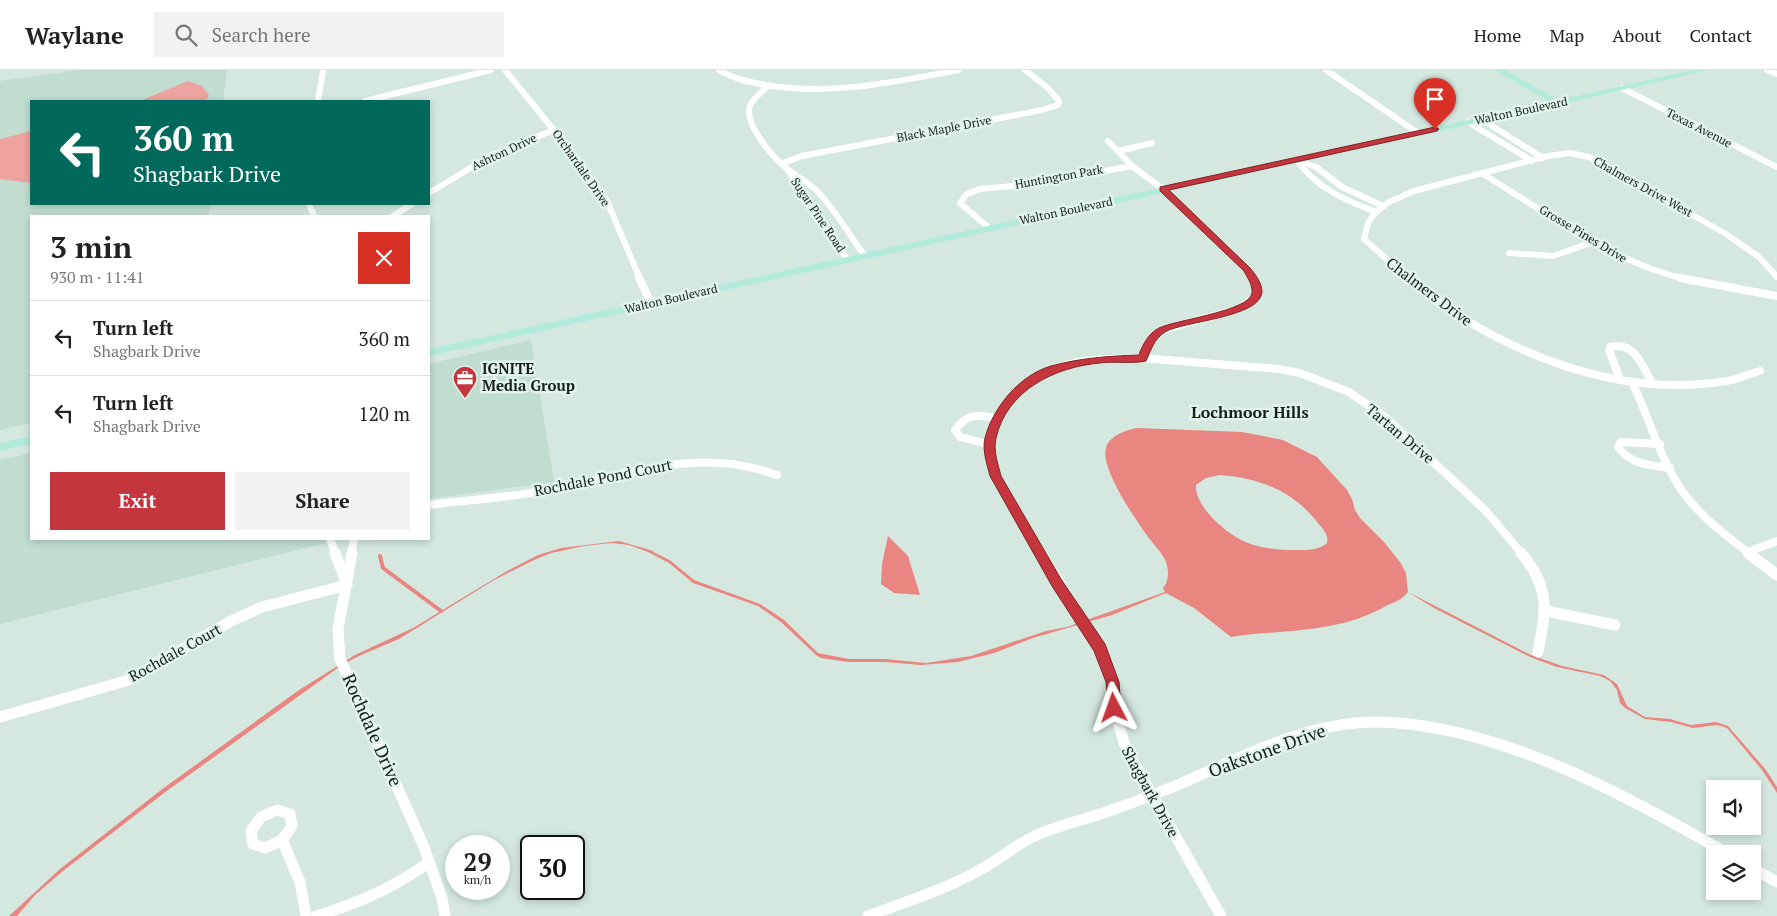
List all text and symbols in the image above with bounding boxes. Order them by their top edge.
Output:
search box [154,12,504,57]
text: Waylane [25,19,124,51]
icon: search [172,21,200,49]
text: Search here [212,22,311,47]
text: Home [1474,23,1521,47]
text: Map [1549,23,1584,47]
text: About [1612,23,1661,47]
text: Contact [1689,23,1752,47]
pin [1414,78,1456,129]
icon: arrive [1421,85,1449,113]
street label: Walton Boulevard [1473,93,1569,128]
street label: Texas Avenue [1664,105,1735,151]
street label: Black Maple Drive [895,112,993,145]
text: 360 m [133,115,234,161]
icon: left [50,120,115,185]
street label: Orchardale Drive [549,126,614,209]
street label: Ashton Drive [469,130,539,173]
street label: Chalmers Drive West [1591,153,1696,220]
text: Shagbark Drive [133,159,281,188]
street label: Huntington Park [1014,161,1105,192]
street label: Sugar Pine Road [788,175,849,255]
street label: Walton Boulevard [1018,193,1114,228]
street label: Grosse Pines Drive [1537,202,1630,266]
text: 3 min [50,227,132,267]
button: close [358,232,410,284]
street label: Chalmers Drive [1383,252,1477,330]
text: 930 m · 11:41 [50,266,144,288]
street label: Walton Boulevard [623,280,719,317]
text: Turn left [93,315,174,340]
icon: left [50,324,78,352]
text: 360 m [359,326,410,351]
text: Shagbark Drive [93,340,201,362]
place label: IGNITE Media Group [482,358,575,395]
office icon: IGNITE Media Group [452,365,478,399]
text: Turn left [93,390,174,415]
icon: left [50,399,78,427]
street label: Tartan Drive [1362,399,1439,468]
text: 120 m [359,401,410,426]
district label: Lochmoor Hills [1191,401,1309,423]
text: Shagbark Drive [93,415,201,437]
street label: Rochdale Pond Court [532,454,674,500]
button: Exit [50,472,225,530]
button: Share [235,472,410,530]
street label: Rochdale Court [125,618,225,686]
street label: Rochdale Drive [337,669,408,790]
position arrow [1087,681,1139,733]
street label: Oakstone Drive [1205,718,1329,782]
street label: Shagbark Drive [1118,743,1184,841]
map controls [1706,780,1761,900]
button: sound [1706,780,1761,835]
speed limit sign: 30 [520,835,585,900]
text: 29 [463,845,492,878]
button: layers [1706,845,1761,900]
text: km/h [464,872,491,887]

